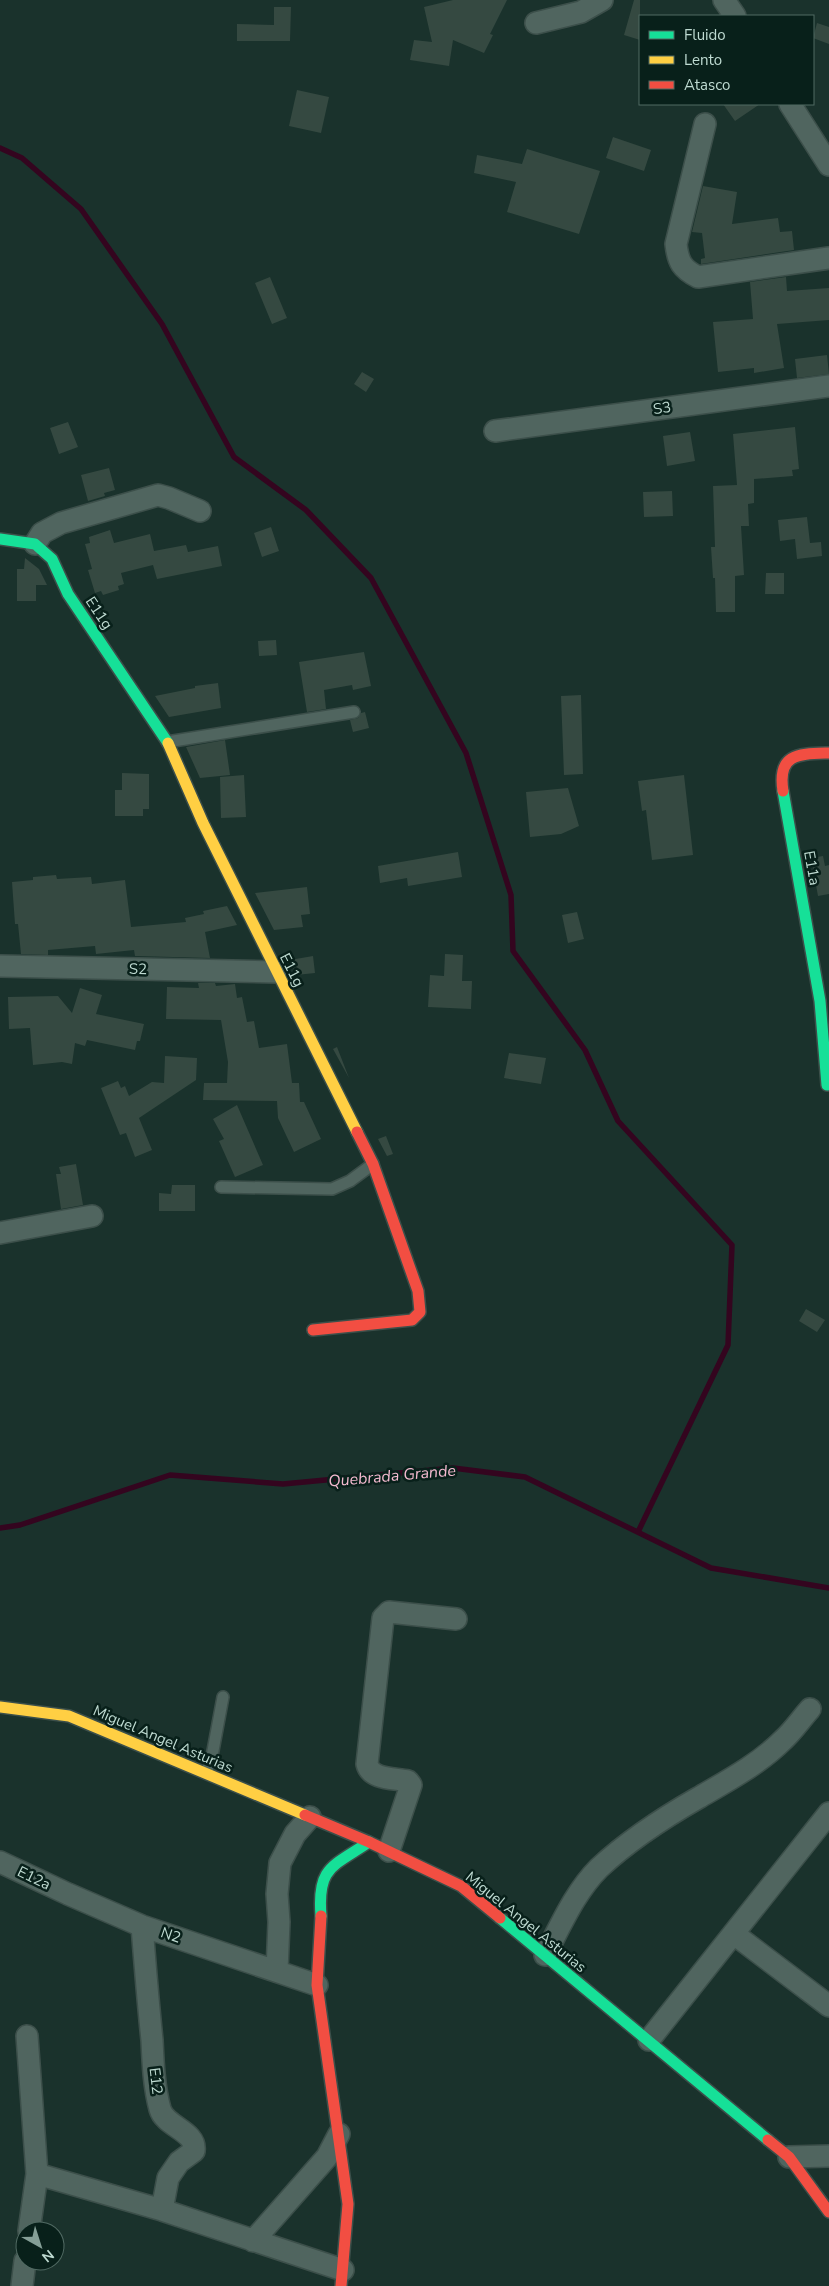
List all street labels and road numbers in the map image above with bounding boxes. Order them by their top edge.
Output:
street label: S3 [652,397,672,419]
street label: E11g [81,593,117,633]
street label: E11a [799,849,825,887]
street label: E11g [275,950,309,990]
street label: S2 [129,959,147,979]
street label: Miguel Angel Asturias [90,1700,236,1778]
street label: E12a [14,1861,54,1895]
street label: Miguel Angel Asturias [461,1867,591,1977]
street label: N2 [158,1922,184,1948]
street label: E12 [144,2067,168,2095]

